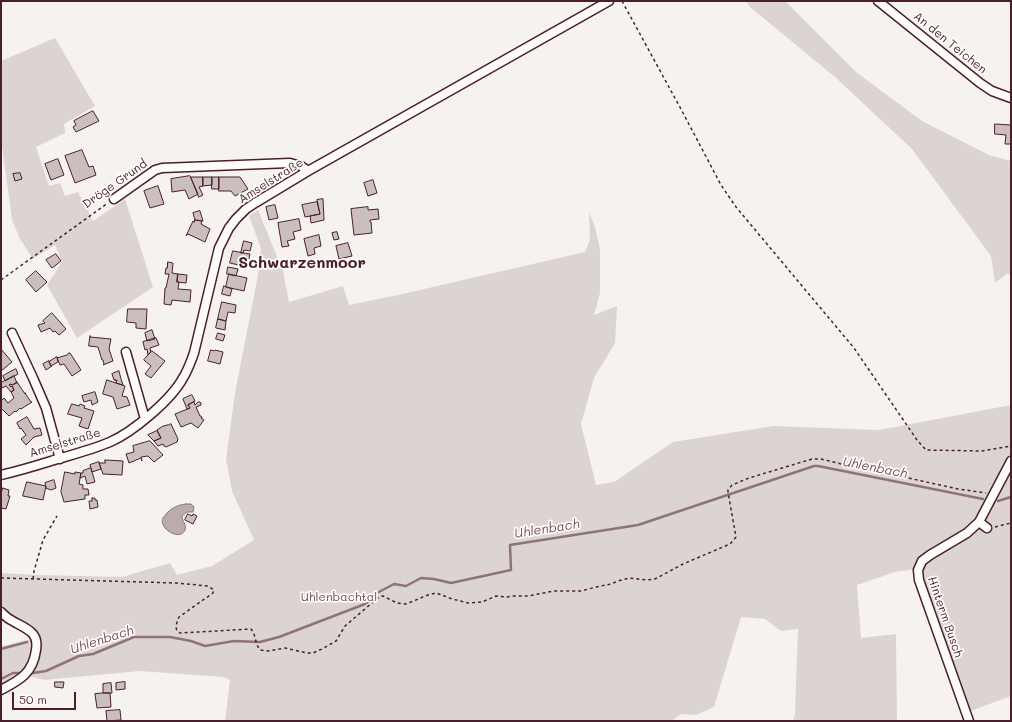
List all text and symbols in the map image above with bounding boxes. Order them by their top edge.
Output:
street label: An den Teichen [910,9,990,77]
street label: Amselstraße [236,155,306,207]
street label: Dröge Grund [80,156,150,212]
district label: Schwarzenmoor [238,253,366,273]
street label: Amselstraße [28,425,102,461]
water label: Uhlenbach [841,454,909,482]
water label: Uhlenbach [513,516,581,542]
street label: Hinterm Busch [924,575,966,659]
park label: Uhlenbachtal [301,590,377,604]
water label: Uhlenbach [68,622,136,658]
scale bar [14,684,78,710]
text: 50 m [19,691,47,707]

